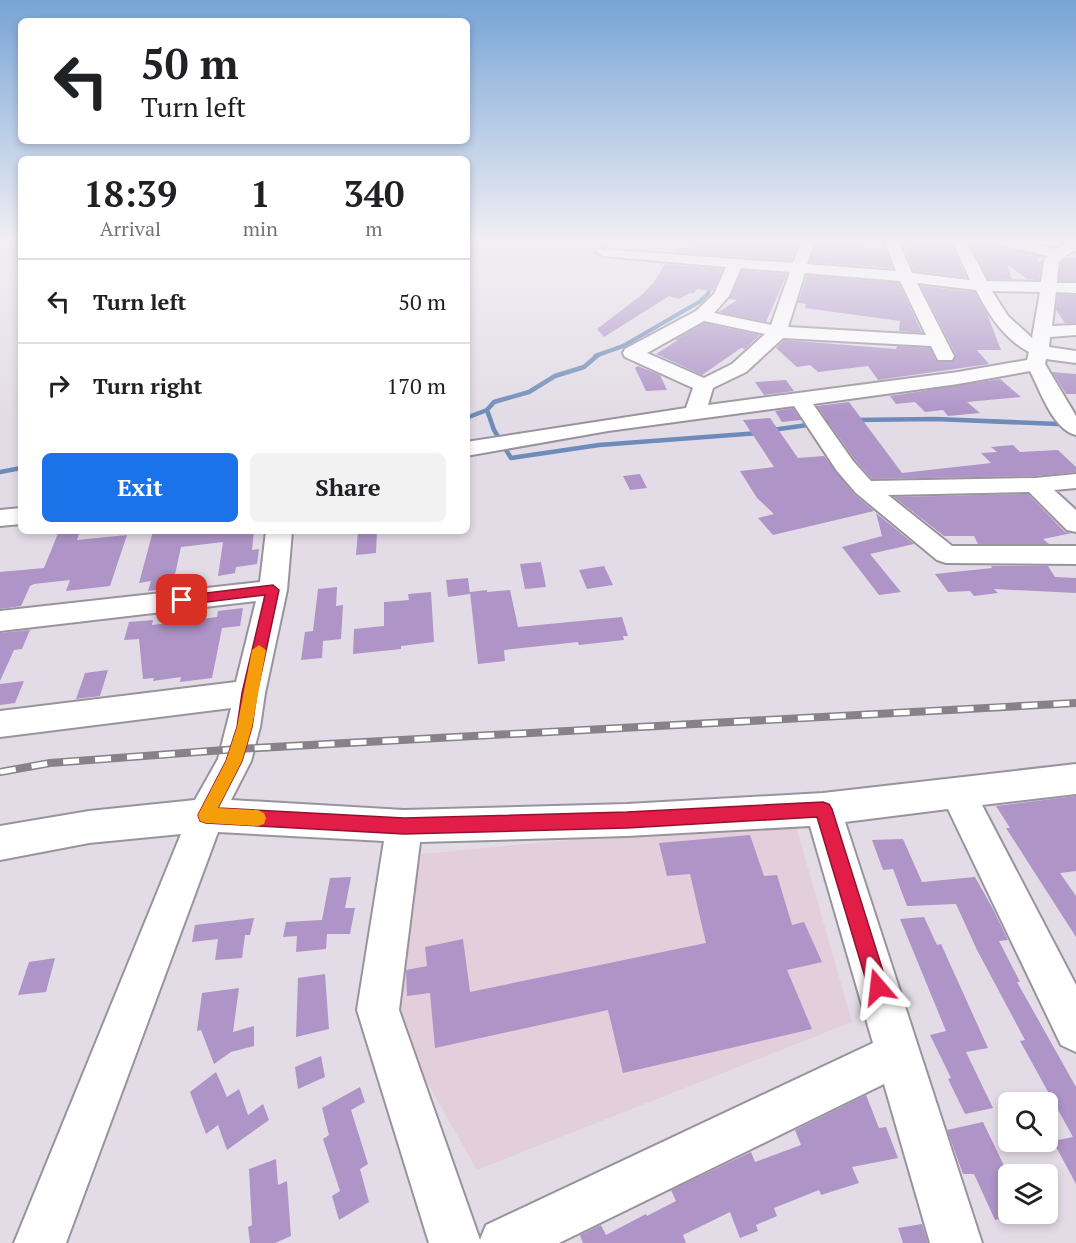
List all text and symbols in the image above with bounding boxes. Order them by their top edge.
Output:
text: 50 m [141,35,239,91]
icon: left [42,42,120,120]
text: Turn left [141,89,246,125]
text: 18:39 [84,170,177,217]
text: 1 [250,170,271,217]
text: 340 [343,170,404,217]
text: Arrival [100,215,161,242]
text: min [243,215,278,242]
text: m [365,215,383,242]
icon: left [42,285,75,318]
text: Turn left [93,287,186,316]
text: 50 m [398,287,446,316]
icon: right [42,369,75,402]
text: Turn right [93,371,202,400]
text: 170 m [386,371,446,400]
button: Exit [42,453,238,522]
button: Share [250,453,446,522]
pin [156,574,207,625]
icon: arrive [165,583,198,616]
position arrow [846,955,910,1019]
map controls [998,1092,1058,1224]
button: search [998,1092,1058,1152]
button: layers [998,1164,1058,1224]

